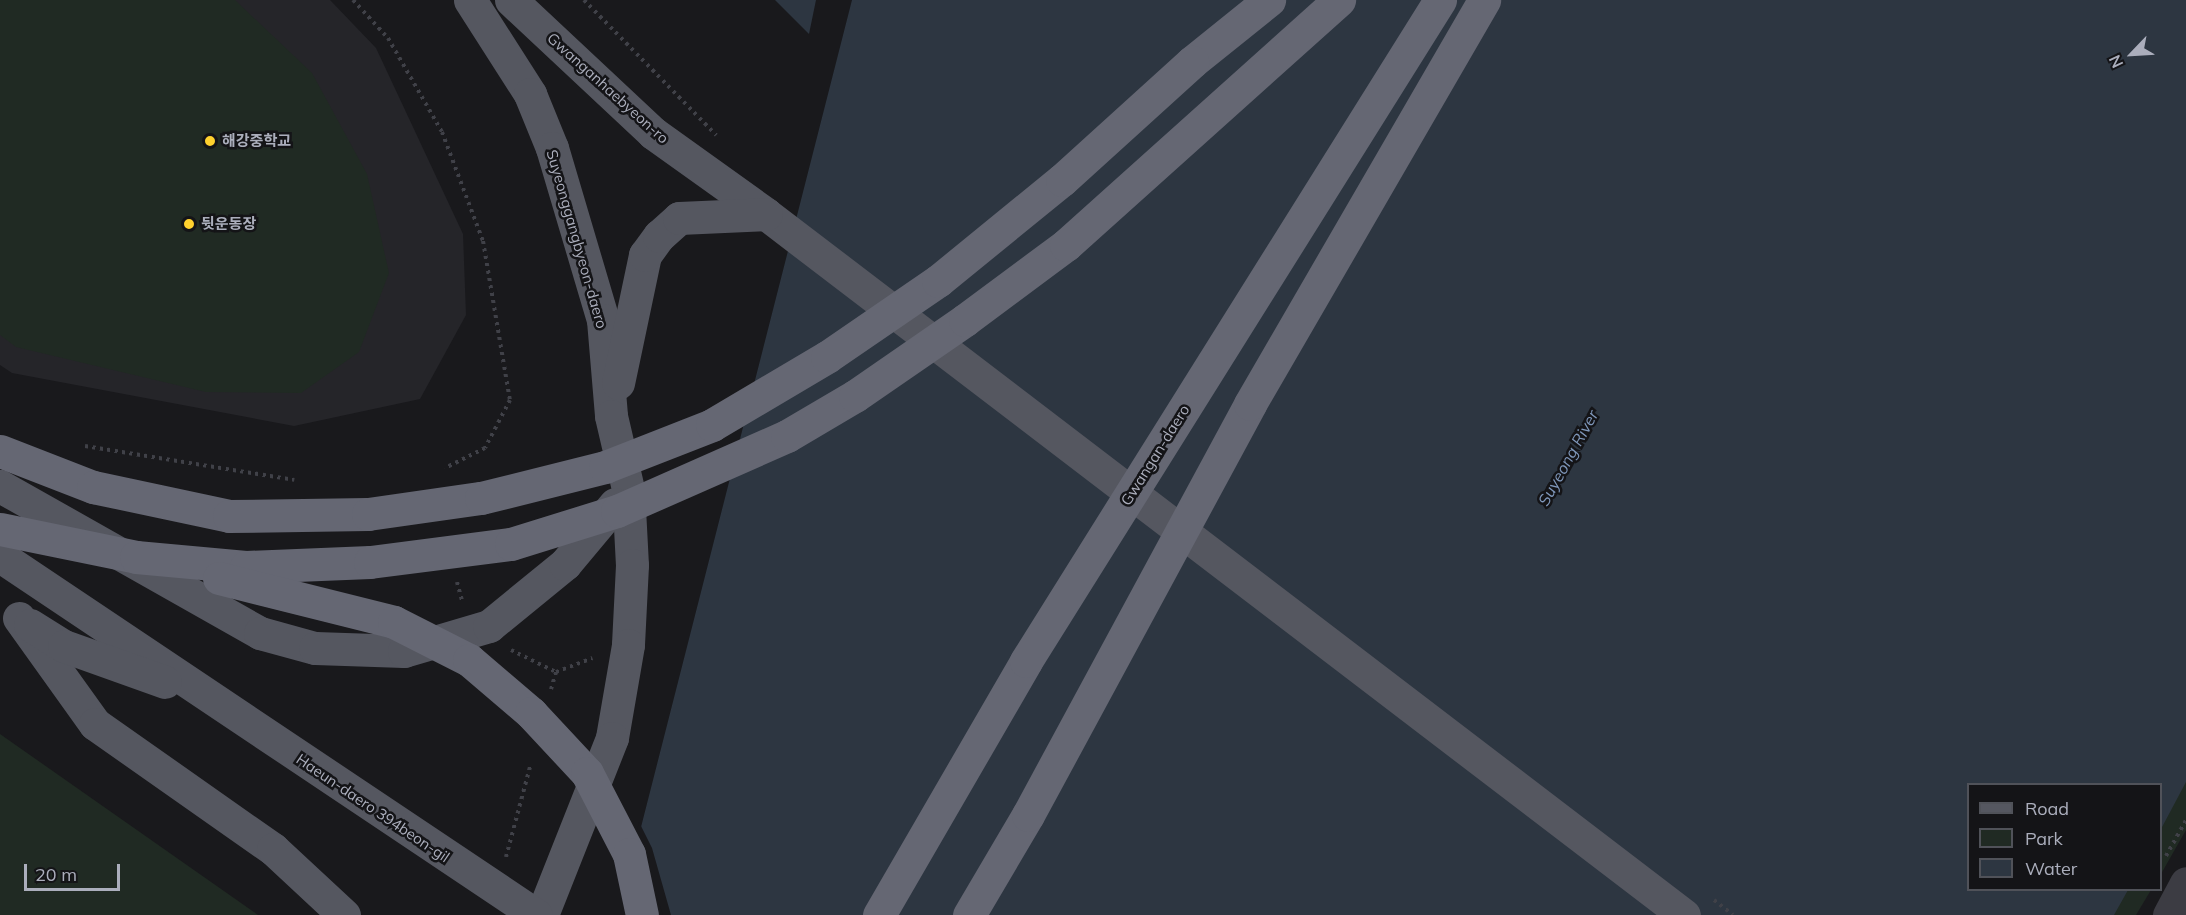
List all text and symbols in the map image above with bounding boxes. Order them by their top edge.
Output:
north arrow [2102,24,2162,84]
street label: Gwanganhaebyeon-ro [544,29,672,147]
text: N [2104,52,2127,71]
place label: 해강중학교 [222,132,291,150]
marker: 해강중학교 [203,134,217,148]
street label: Suyeonggangbyeon-daero [543,147,611,331]
place label: 뒷운동장 [201,215,256,233]
marker: 뒷운동장 [182,217,196,231]
street label: Gwangan-daero [1117,401,1193,509]
water label: Suyeong River [1534,407,1602,509]
street label: Haeun-daero 394beon-gil [293,750,453,866]
legend [1967,783,2162,891]
text: Road [2025,797,2069,820]
text: Park [2025,827,2063,850]
scale bar [27,852,123,890]
text: Water [2025,857,2077,880]
text: 20 m [35,863,77,886]

